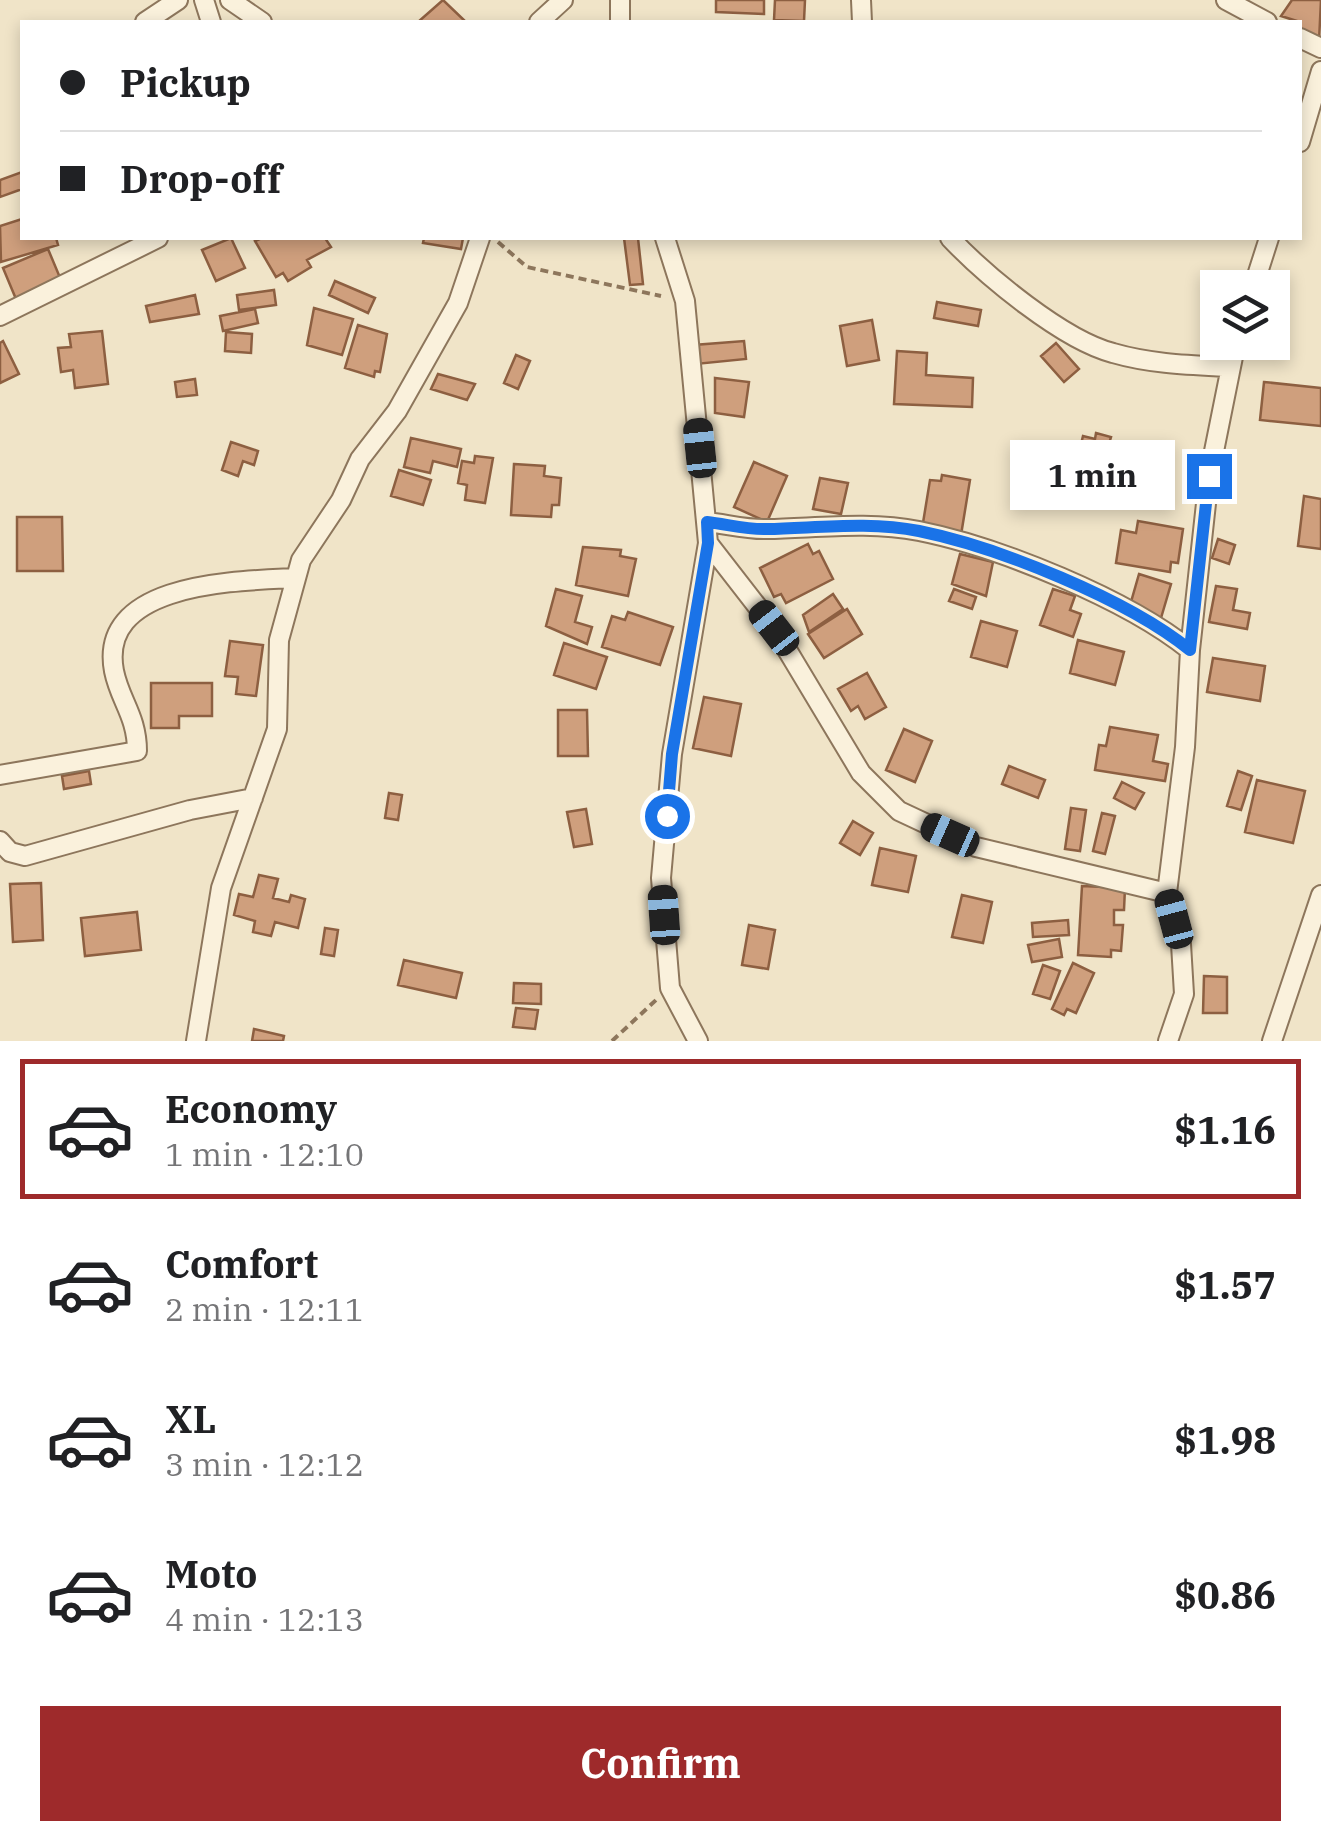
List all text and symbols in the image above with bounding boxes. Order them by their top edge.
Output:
text: Pickup [120,58,251,107]
text: Drop-off [120,154,282,203]
map controls [1200,270,1290,360]
button: layers [1200,270,1290,360]
car [682,417,718,479]
callout: 1 min [1009,441,1174,511]
text: 1 min [1048,454,1137,496]
route end [1187,454,1232,499]
car [744,595,804,661]
route start [645,794,690,839]
car [916,809,984,861]
car [647,884,681,946]
car [1152,886,1196,952]
icon: car [45,1084,135,1174]
text: Economy [165,1084,337,1133]
text: $1.16 [1174,1105,1276,1154]
text: 1 min · 12:10 [165,1133,364,1175]
icon: car [45,1239,135,1329]
text: Comfort [165,1239,318,1288]
text: $1.57 [1174,1260,1276,1309]
text: 2 min · 12:11 [165,1288,364,1330]
icon: car [45,1394,135,1484]
text: XL [165,1394,216,1443]
text: $1.98 [1174,1415,1276,1464]
text: 3 min · 12:12 [165,1443,364,1485]
icon: car [45,1549,135,1639]
text: Moto [165,1549,257,1598]
text: $0.86 [1174,1570,1276,1619]
text: 4 min · 12:13 [165,1598,364,1640]
button: Confirm [40,1706,1281,1821]

